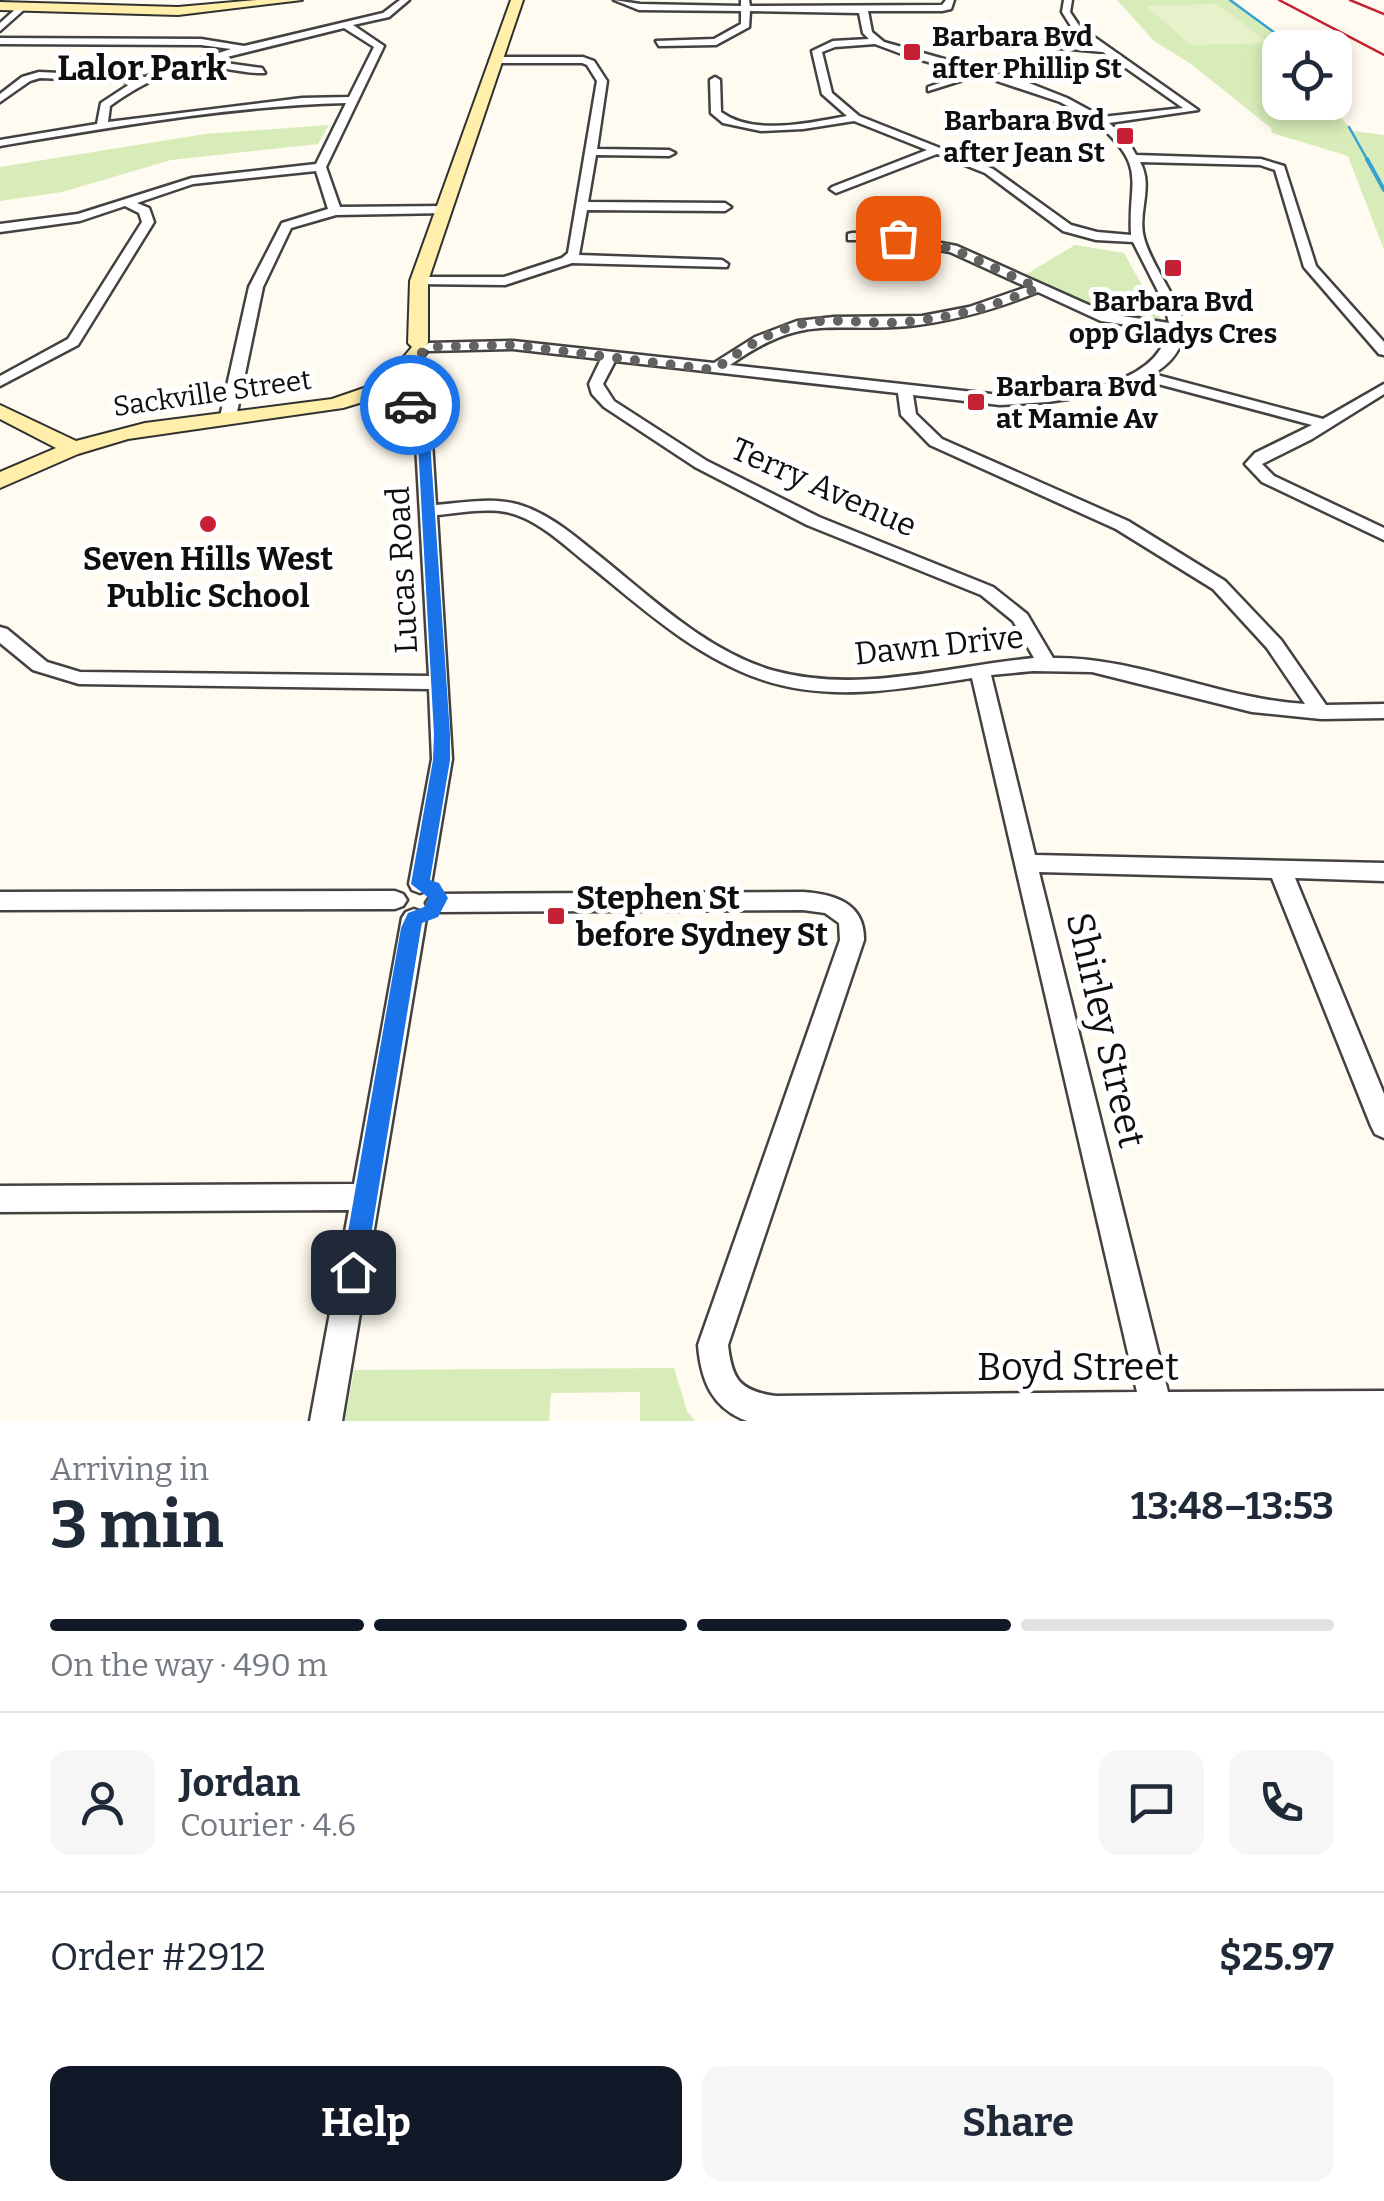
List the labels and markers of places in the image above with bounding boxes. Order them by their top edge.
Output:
place label: Barbara Bvd after Phillip St [932,20,1122,85]
marker: Barbara Bvd after Phillip St [901,41,923,63]
place label: Barbara Bvd after Jean St [943,104,1105,169]
marker: Barbara Bvd after Jean St [1114,125,1136,147]
pin [856,196,941,281]
marker: Barbara Bvd opp Gladys Cres [1162,257,1184,279]
place label: Barbara Bvd opp Gladys Cres [1069,285,1277,350]
place label: Barbara Bvd at Mamie Av [996,370,1159,435]
marker: Barbara Bvd at Mamie Av [965,391,987,413]
marker: Seven Hills West Public School [197,513,219,535]
place label: Seven Hills West Public School [83,540,334,615]
place label: Stephen St before Sydney St [576,879,828,954]
marker: Stephen St before Sydney St [545,905,567,927]
pin [311,1230,396,1315]

